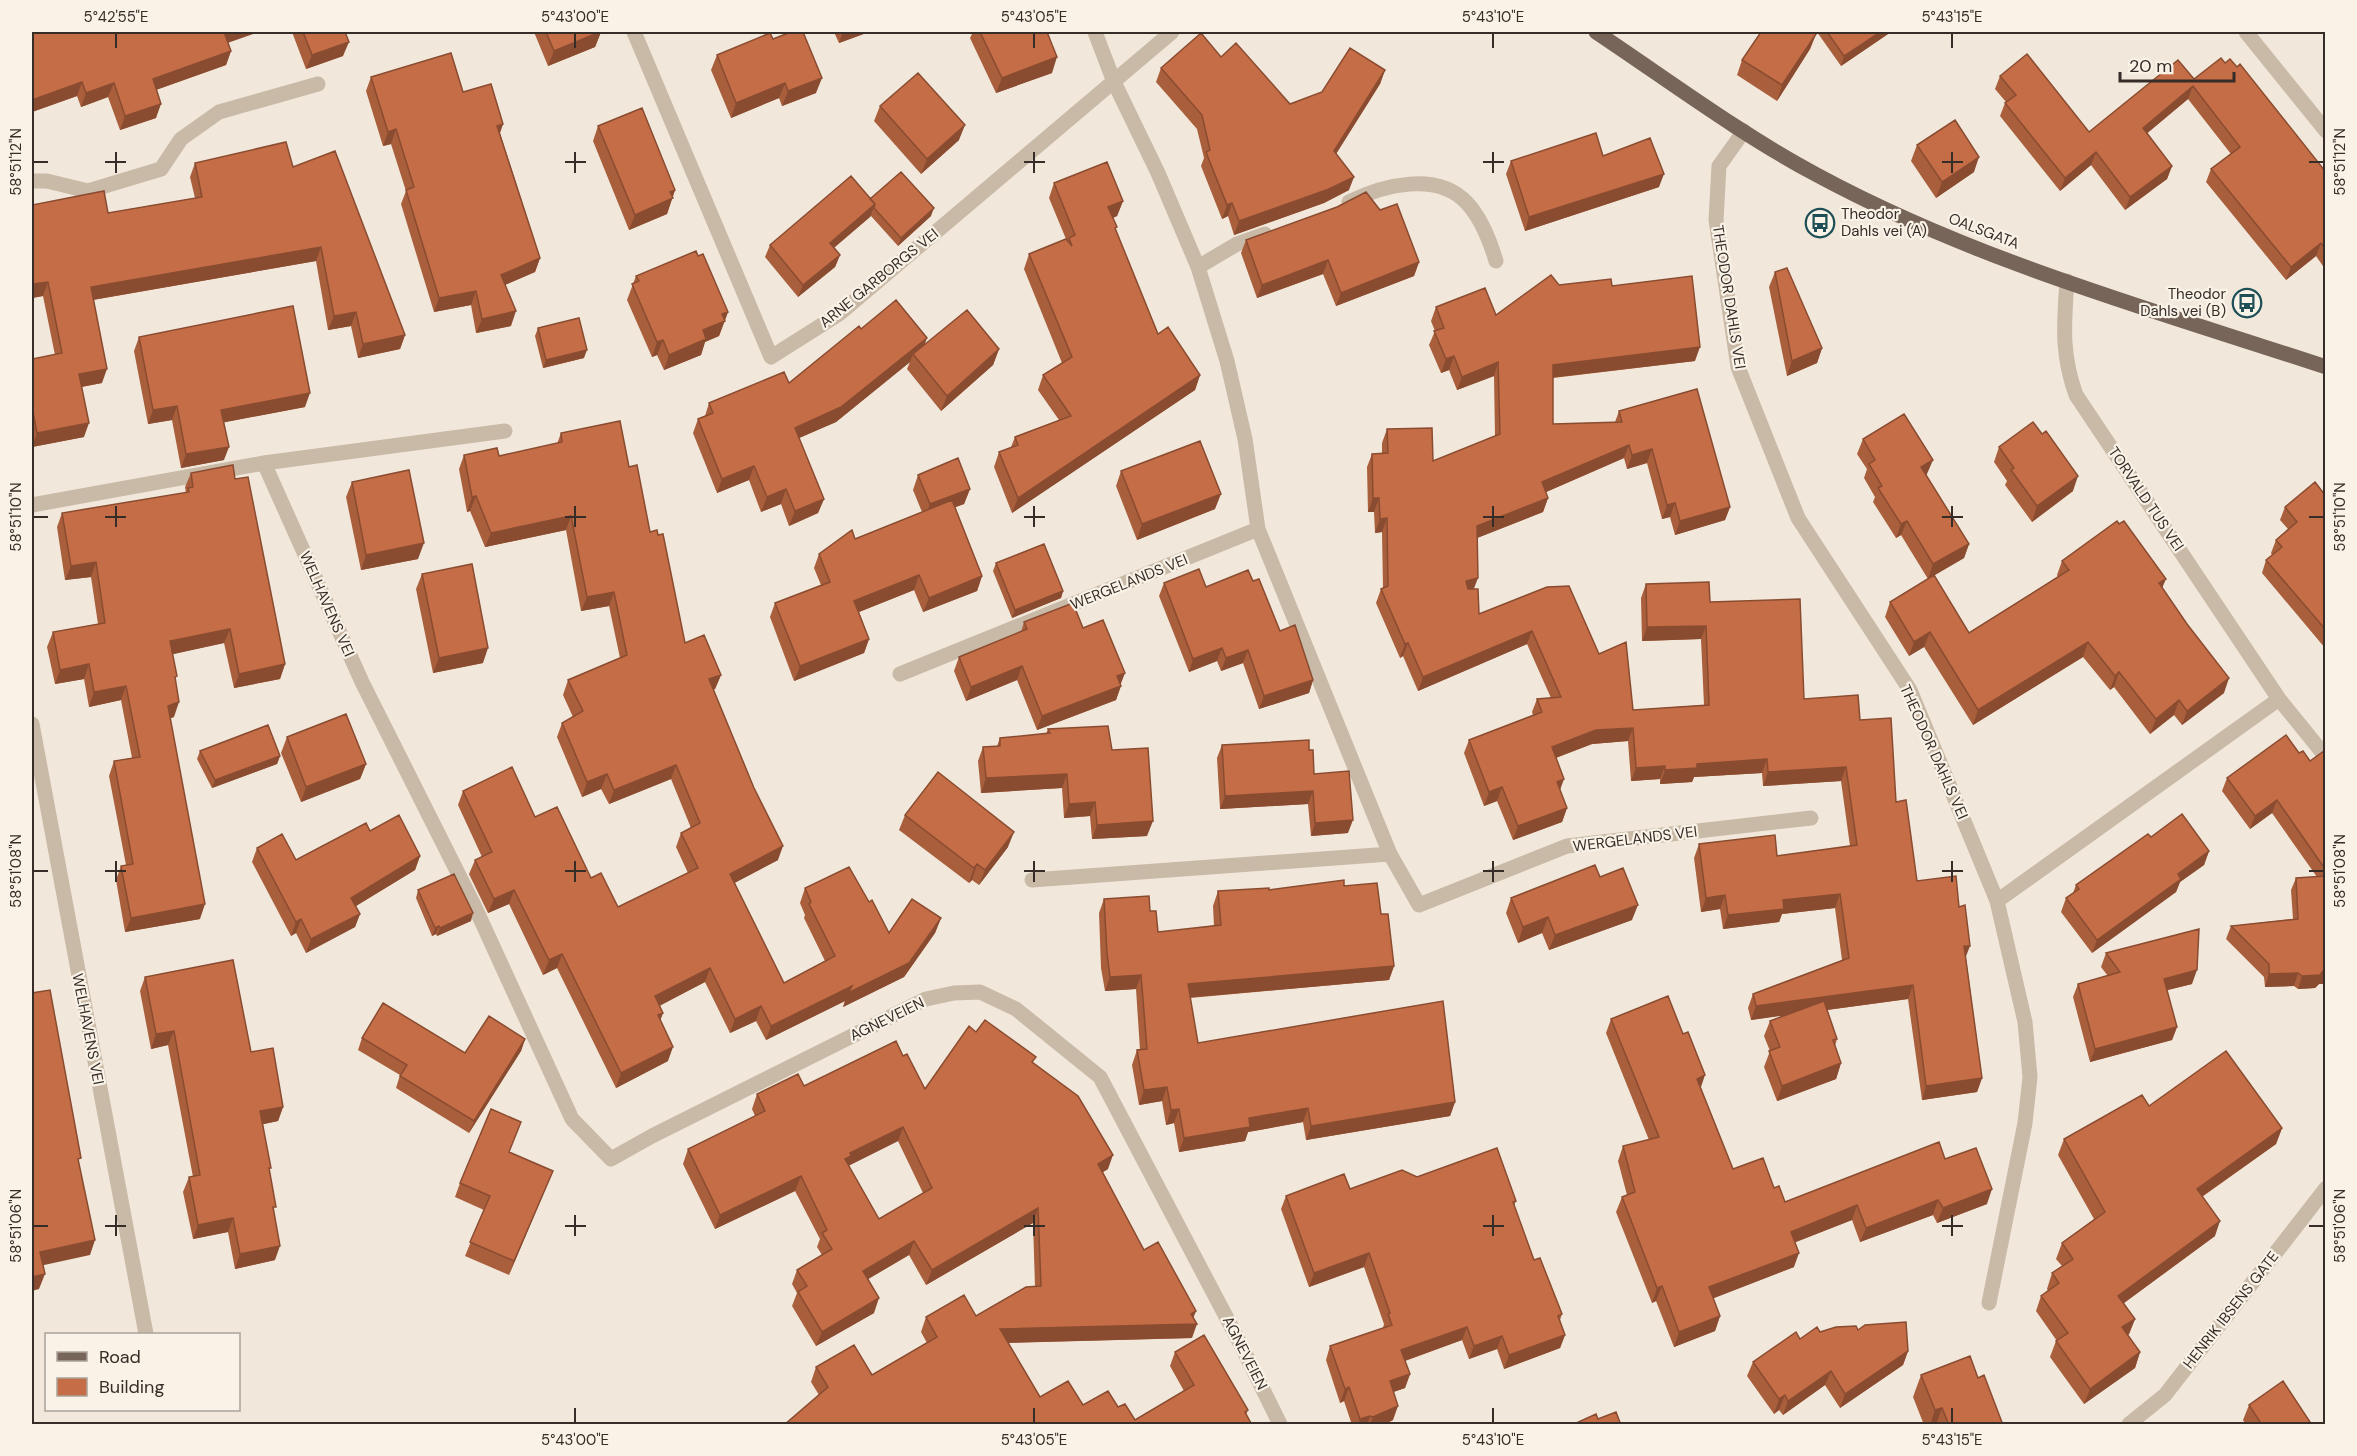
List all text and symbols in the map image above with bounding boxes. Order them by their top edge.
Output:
text: 5°42'55"E [84,7,148,27]
text: 5°43'00"E [541,7,609,27]
text: 5°43'05"E [1001,7,1067,27]
text: 5°43'10"E [1462,7,1524,27]
text: 5°43'15"E [1921,7,1983,27]
scale bar [2120,45,2234,83]
text: 20 m [2129,54,2172,78]
text: 58°51'12"N [6,128,26,196]
text: 58°51'12"N [2330,128,2350,196]
place label: Theodor Dahls vei (A) [1841,204,1927,241]
bus stop icon: Theodor Dahls vei (A) [1804,207,1836,239]
street label: OALSGATA [1946,208,2022,254]
street label: ARNE GARBORGS VEI [815,224,943,332]
street label: THEODOR DAHLS VEI [1708,224,1750,370]
place label: Theodor Dahls vei (B) [2140,284,2226,321]
bus stop icon: Theodor Dahls vei (B) [2231,287,2263,319]
street label: TORVALD TUS VEI [2104,443,2188,555]
text: 58°51'10"N [6,482,26,552]
text: 58°51'10"N [2330,482,2350,552]
street label: WELHAVENS VEI [295,548,359,660]
street label: WERGELANDS VEI [1067,549,1191,615]
street label: THEODOR DAHLS VEI [1895,681,1973,823]
street label: WERGELANDS VEI [1572,821,1698,857]
text: 58°51'08"N [6,834,26,908]
text: 58°51'08"N [2330,834,2350,908]
street label: WELHAVENS VEI [67,972,109,1086]
street label: AGNEVEIEN [846,992,928,1046]
text: 58°51'06"N [6,1189,26,1263]
text: 58°51'06"N [2330,1189,2350,1263]
street label: HENRIK IBSENS GATE [2179,1247,2283,1373]
street label: AGNEVEIEN [1218,1313,1272,1393]
legend [45,1333,240,1411]
text: Road [99,1345,141,1369]
text: Building [99,1375,164,1399]
text: 5°43'00"E [541,1430,609,1450]
text: 5°43'05"E [1001,1430,1067,1450]
text: 5°43'10"E [1462,1430,1524,1450]
text: 5°43'15"E [1921,1430,1983,1450]

